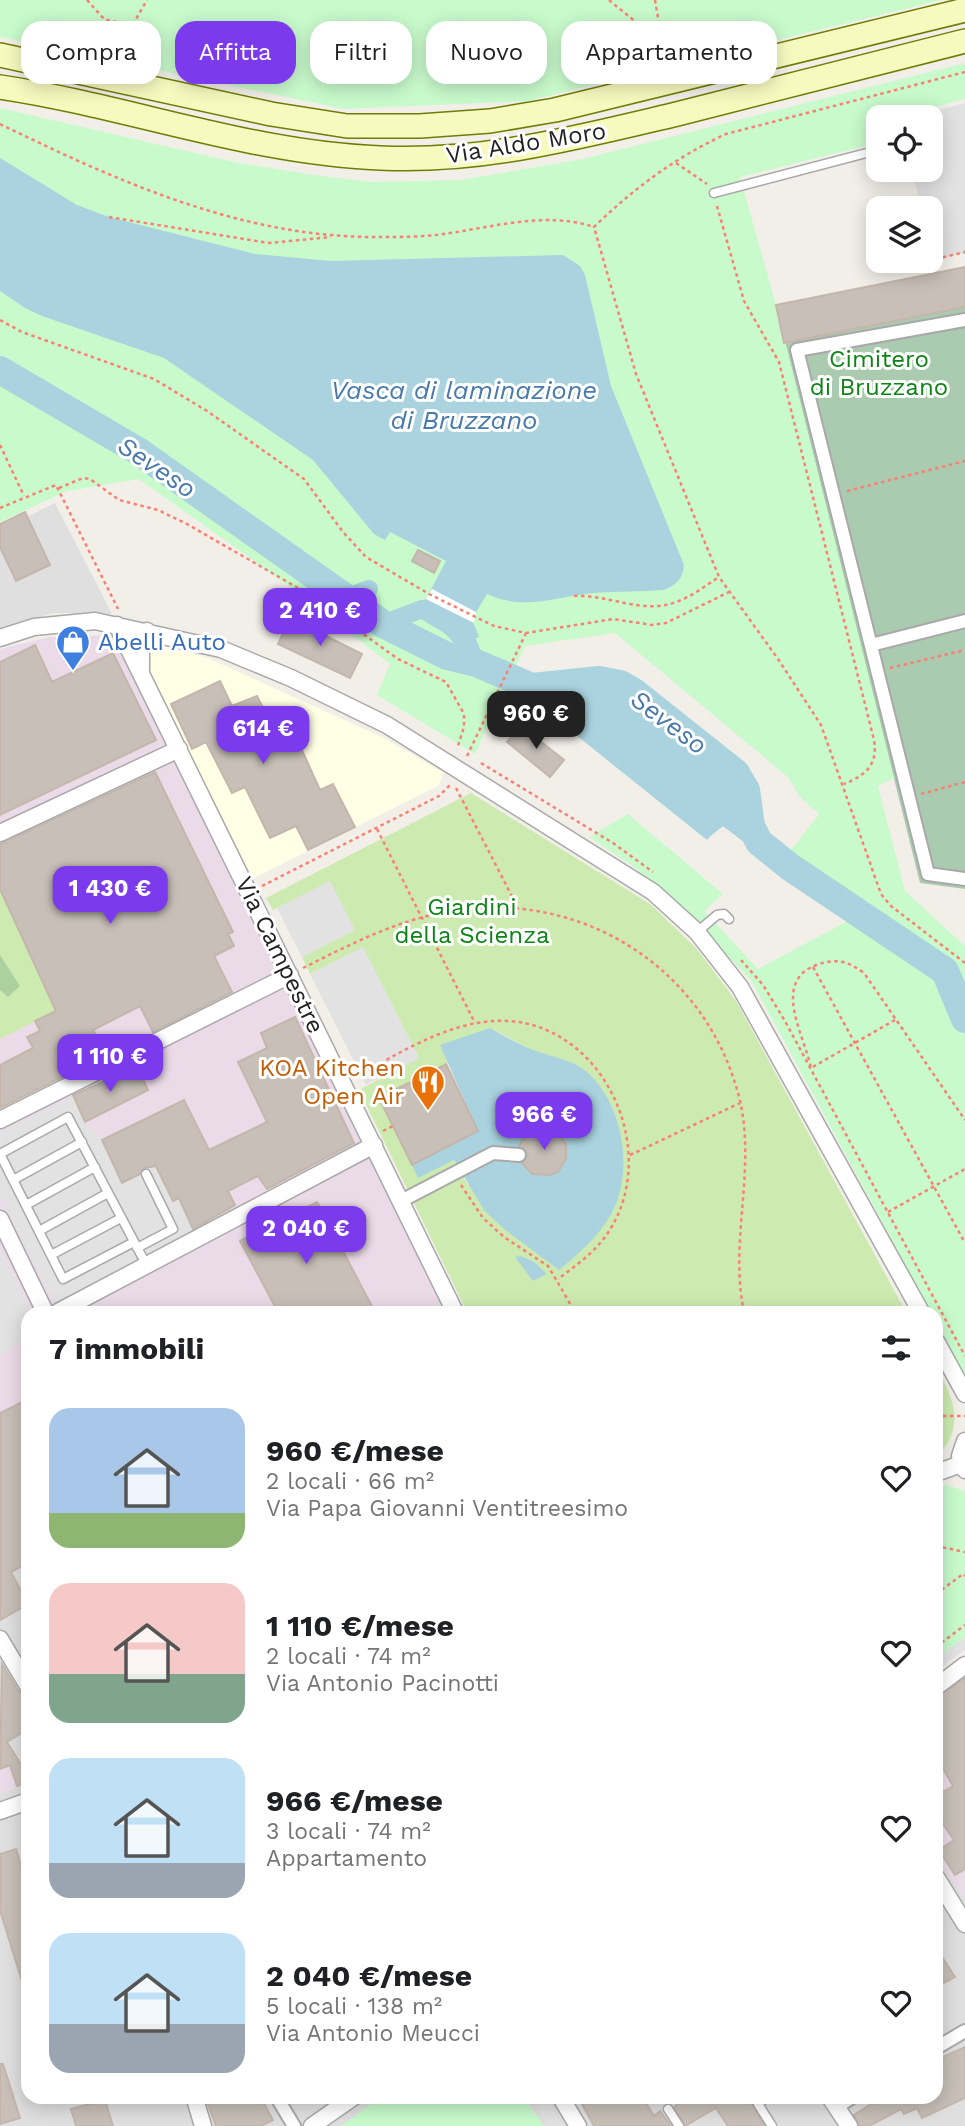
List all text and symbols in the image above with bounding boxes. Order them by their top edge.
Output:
chip: Compra [21,21,161,84]
chip: Affitta [175,21,296,84]
chip: Filtri [310,21,412,84]
chip: Nuovo [426,21,547,84]
chip: Appartamento [561,21,777,84]
map controls [866,105,943,273]
button: locate [866,105,943,182]
street label: Via Aldo Moro [444,117,608,169]
button: layers [866,196,943,273]
park label: Cimitero di Bruzzano [810,345,948,401]
water label: Vasca di laminazione di Bruzzano [331,375,597,435]
water label: Seveso [112,430,202,504]
pin: 2 410 € [255,588,385,648]
text: 2 410 € [279,597,361,624]
shop icon: Abelli Auto [54,623,92,672]
place label: Abelli Auto [98,628,226,656]
water label: Seveso [625,684,713,760]
pin: 960 € [487,692,585,751]
text: 960 € [503,700,569,727]
pin: 614 € [214,706,312,766]
text: 614 € [232,715,294,742]
pin: 1 430 € [45,866,175,926]
street label: Via Campestre [230,872,330,1038]
text: 1 430 € [69,875,151,902]
park label: Giardini della Scienza [394,893,550,949]
pin: 1 110 € [45,1034,175,1094]
text: 1 110 € [73,1043,147,1070]
place label: KOA Kitchen Open Air [259,1054,404,1110]
restaurant icon: KOA Kitchen Open Air [409,1063,447,1112]
pin: 966 € [495,1092,593,1152]
text: 966 € [511,1101,577,1128]
pin: 2 040 € [241,1206,371,1266]
text: 2 040 € [262,1215,350,1242]
icon: filters [877,1329,915,1367]
text: 7 immobili [49,1331,204,1366]
text: 960 €/mese [266,1433,444,1468]
icon: home [105,1436,189,1520]
icon: heart [877,1459,915,1497]
text: 2 locali · 66 m² [266,1468,434,1495]
text: Via Papa Giovanni Ventitreesimo [266,1495,628,1522]
text: 1 110 €/mese [266,1608,454,1643]
icon: home [105,1611,189,1695]
icon: heart [877,1634,915,1672]
text: 2 locali · 74 m² [266,1643,431,1670]
text: Via Antonio Pacinotti [266,1670,499,1697]
text: 966 €/mese [266,1783,443,1818]
icon: home [105,1786,189,1870]
icon: heart [877,1809,915,1847]
text: 3 locali · 74 m² [266,1818,431,1845]
text: Appartamento [266,1845,427,1872]
text: 2 040 €/mese [266,1958,472,1993]
icon: home [105,1961,189,2045]
icon: heart [877,1984,915,2022]
text: 5 locali · 138 m² [266,1993,442,2020]
text: Via Antonio Meucci [266,2020,480,2047]

